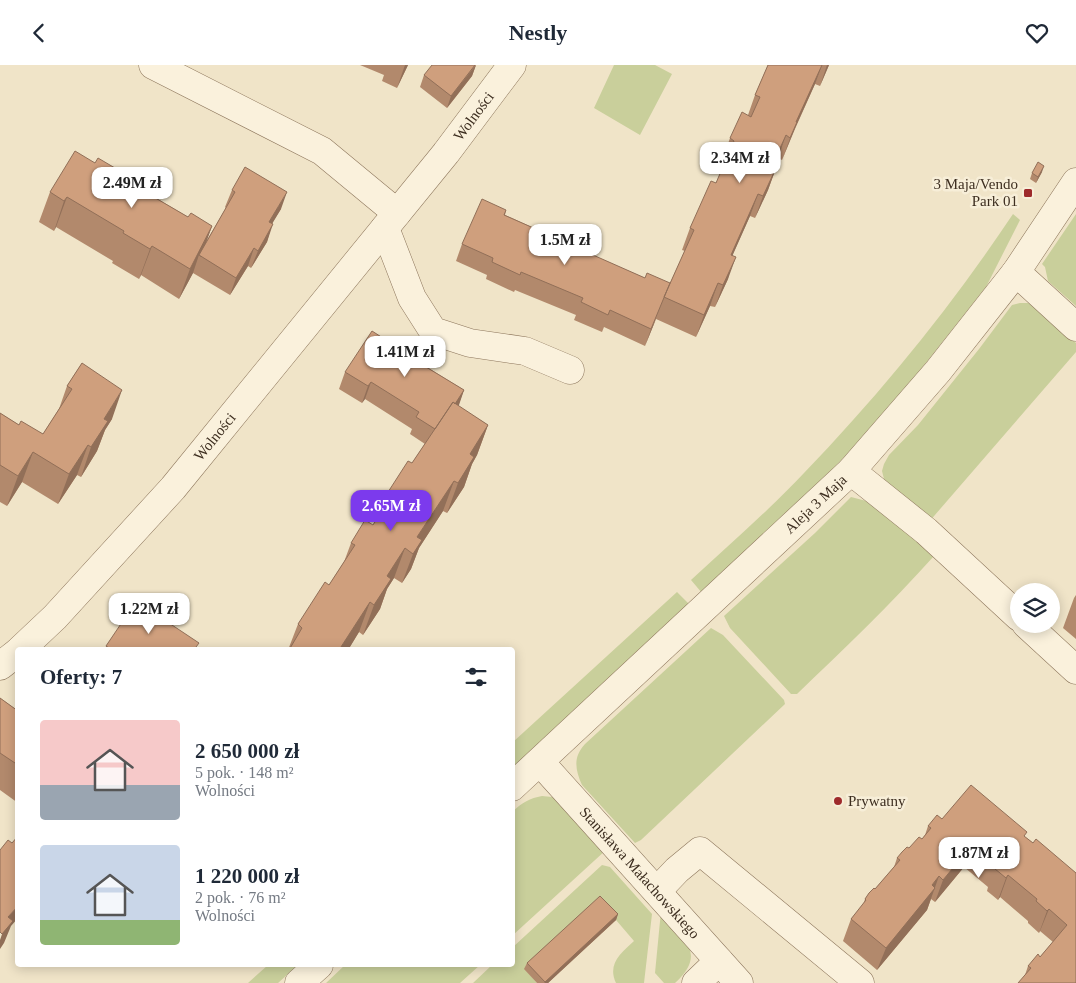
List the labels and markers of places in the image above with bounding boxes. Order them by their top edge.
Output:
pin: 2.34M zł [688,141,792,184]
pin: 2.49M zł [80,167,184,209]
place label: 3 Maja/Vendo Park 01 [933,176,1018,209]
marker: 3 Maja/Vendo Park 01 [1022,187,1034,199]
pin: 1.5M zł [519,223,611,266]
pin: 1.41M zł [353,335,457,378]
pin: 2.65M zł [339,489,443,532]
pin: 1.22M zł [97,593,201,635]
place label: Prywatny [848,793,906,809]
marker: Prywatny [832,795,844,807]
pin: 1.87M zł [927,837,1031,879]

